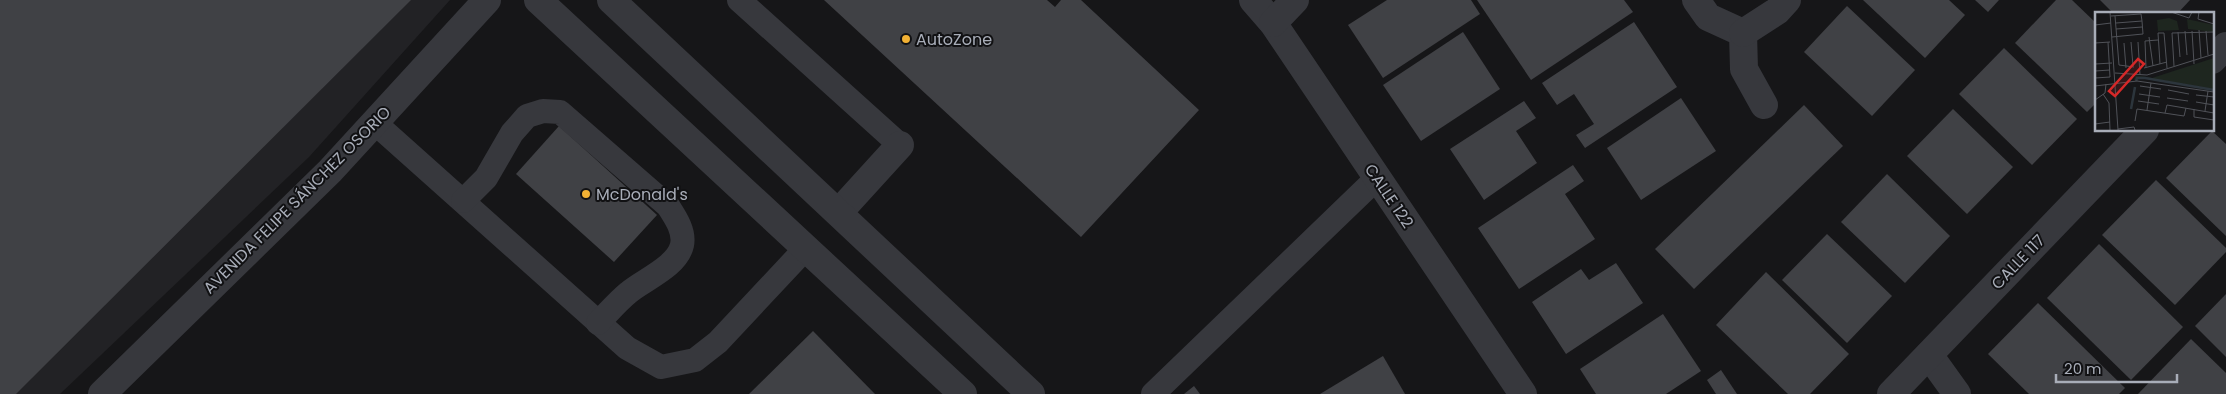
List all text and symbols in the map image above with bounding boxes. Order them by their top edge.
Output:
inset map [2095,12,2214,131]
place label: AutoZone [916,28,992,51]
marker: AutoZone [900,33,912,45]
street label: AVENIDA FELIPE SÁNCHEZ OSORIO [198,101,396,299]
street label: CALLE 122 [1359,159,1419,233]
place label: McDonald's [596,183,688,206]
marker: McDonald's [580,188,592,200]
street label: CALLE 117 [1986,229,2050,295]
scale bar [2056,352,2177,384]
text: 20 m [2064,358,2102,379]

